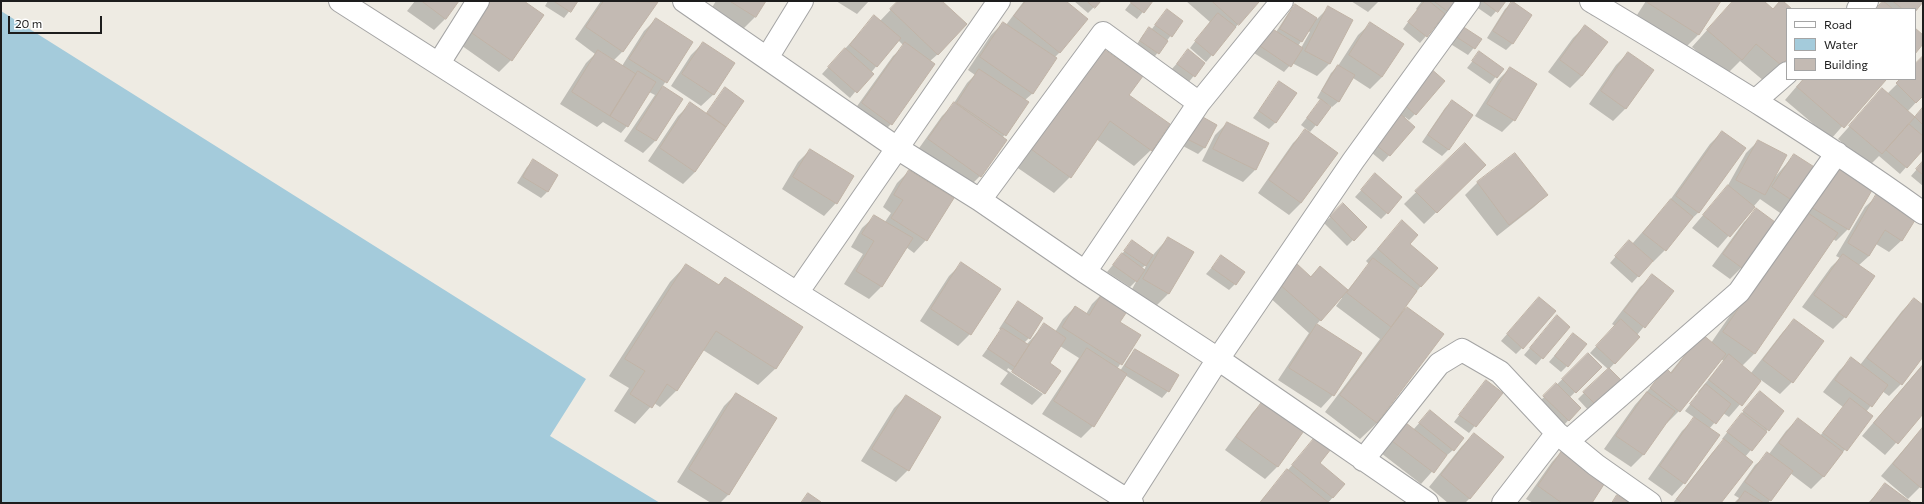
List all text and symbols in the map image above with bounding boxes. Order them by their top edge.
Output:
scale bar [10,8,104,34]
legend [1786,8,1916,80]
text: 20 m [15,16,42,30]
text: Road [1824,17,1852,31]
text: Water [1824,37,1858,51]
text: Building [1824,57,1868,71]

